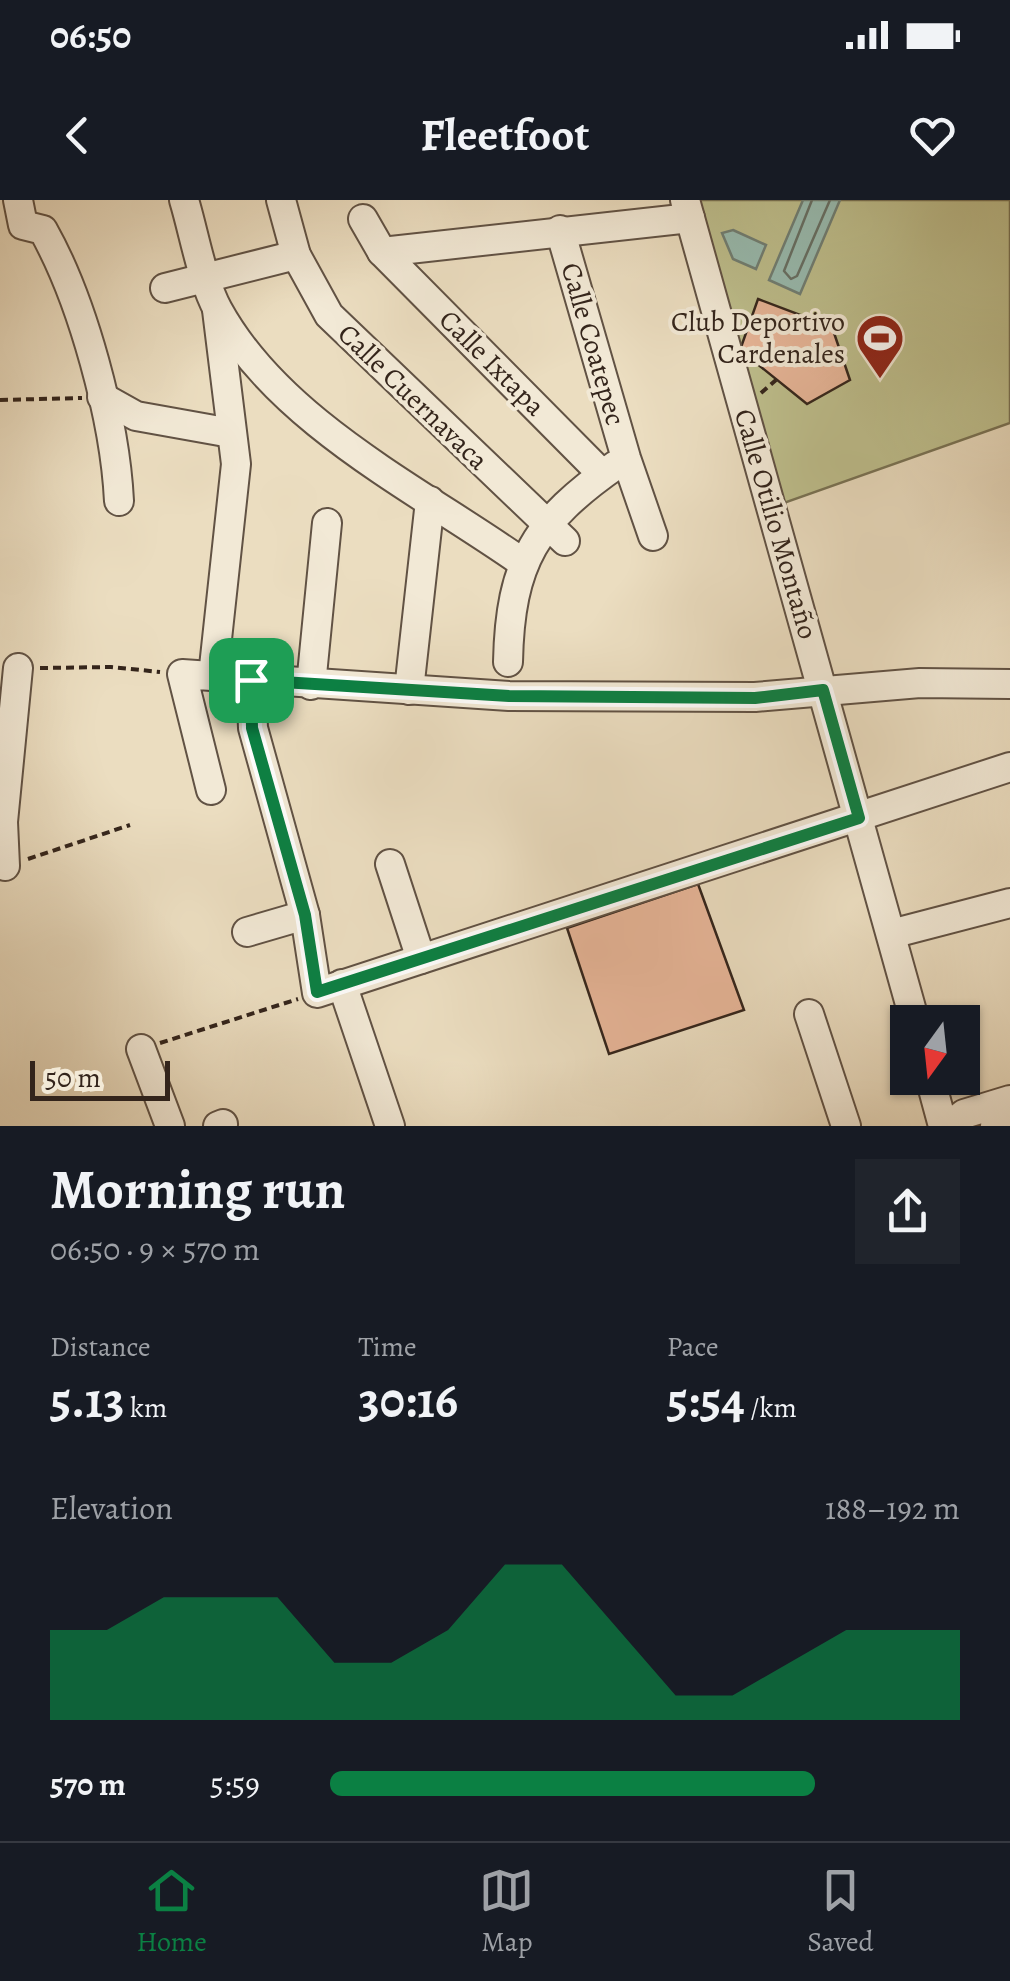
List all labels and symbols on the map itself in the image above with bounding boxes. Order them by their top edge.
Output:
street label: Calle Coatepec [552,258,634,430]
street label: Calle Ixtapa [431,302,553,424]
place label: Club Deportivo Cardenales [671,303,845,373]
sports icon: Club Deportivo Cardenales [854,312,906,380]
street label: Calle Cuernavaca [329,315,497,479]
street label: Calle Otilio Montaño [725,405,827,643]
pin [209,638,294,723]
north arrow [890,1005,980,1095]
scale bar [30,1056,170,1100]

